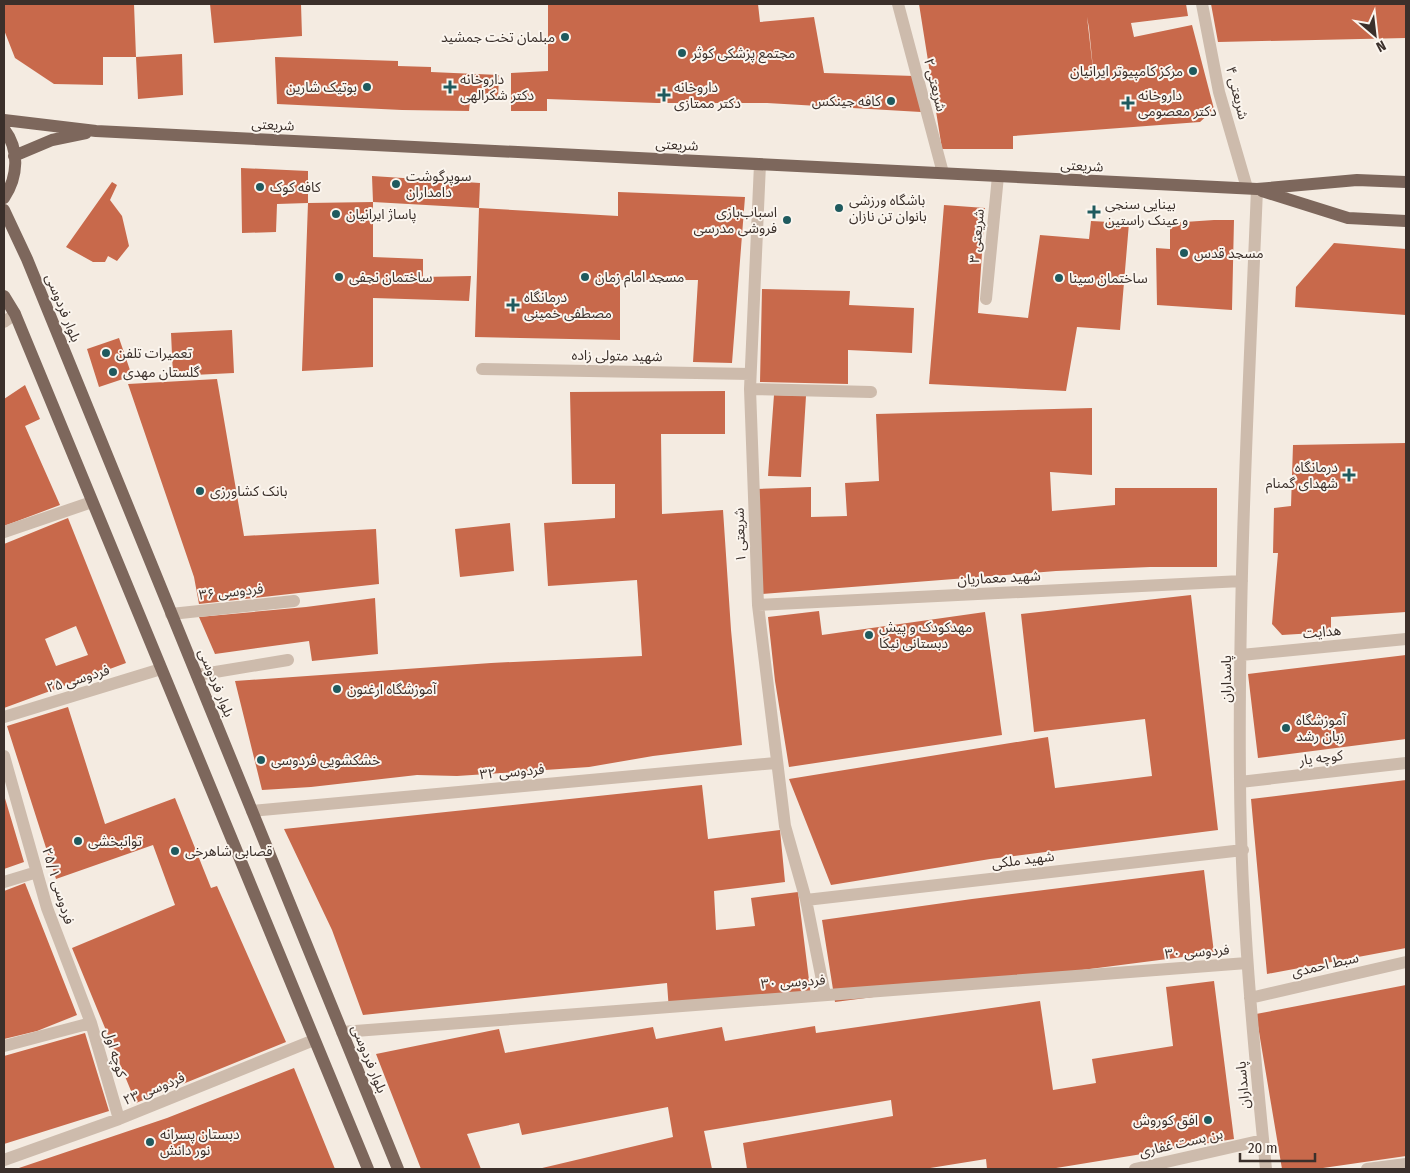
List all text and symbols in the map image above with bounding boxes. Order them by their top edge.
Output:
north arrow [1350,10,1400,60]
place label: مبلمان تخت جمشید [441,29,555,46]
marker: مبلمان تخت جمشید [559,31,571,43]
text: N [1373,37,1389,56]
place label: مجتمع پزشکی کوثر [691,45,795,64]
marker: مجتمع پزشکی کوثر [676,47,688,59]
street label: شریعتی ۲ [920,57,950,113]
place label: مرکز کامپیوتر ایرانیان [1070,63,1183,81]
marker: مرکز کامپیوتر ایرانیان [1187,65,1199,77]
street label: شریعتی ۴ [1222,65,1252,121]
place label: داروخانه دکتر شکرالهی [460,71,534,104]
place label: بوتیک شارین [286,79,357,96]
place label: داروخانه دکتر ممتازی [674,79,741,112]
marker: بوتیک شارین [361,81,373,93]
marker: داروخانه دکتر شکرالهی [444,81,456,93]
place label: داروخانه دکتر معصومی [1138,87,1217,120]
marker: داروخانه دکتر ممتازی [658,89,670,101]
place label: کافه جینکس [812,93,881,110]
marker: کافه جینکس [885,95,897,107]
marker: داروخانه دکتر معصومی [1122,97,1134,109]
street label: شریعتی [251,115,295,135]
street label: شریعتی [655,135,699,155]
street label: شریعتی [1060,156,1104,176]
place label: سوپرگوشت دامداران [406,168,471,201]
marker: سوپرگوشت دامداران [390,178,402,190]
place label: کافه کوک [270,179,321,196]
marker: کافه کوک [254,181,266,193]
place label: باشگاه ورزشی بانوان تن نازان [849,192,927,225]
place label: بینایی سنجی و عینک راستین [1105,196,1188,229]
marker: باشگاه ورزشی بانوان تن نازان [833,202,845,214]
place label: اسباب‌بازی فروشی مدرسی [694,204,777,237]
marker: بینایی سنجی و عینک راستین [1087,205,1101,219]
place label: پاساژ ایرانیان [346,206,416,224]
marker: پاساژ ایرانیان [330,208,342,220]
street label: شریعتی ۳ [966,208,988,264]
marker: اسباب‌بازی فروشی مدرسی [781,214,793,226]
place label: مسجد قدس [1194,245,1264,262]
marker: مسجد قدس [1178,247,1190,259]
place label: ساختمان نجفی [349,269,433,286]
place label: مسجد امام زمان [595,269,684,288]
place label: ساختمان سینا [1069,270,1148,287]
street label: بلوار فردوسی [42,271,84,345]
marker: ساختمان نجفی [333,271,345,283]
marker: مسجد امام زمان [579,271,591,283]
marker: ساختمان سینا [1053,272,1065,284]
place label: درمانگاه مصطفی خمینی [524,289,612,322]
marker: درمانگاه مصطفی خمینی [506,298,520,312]
place label: تعمیرات تلفن [116,345,192,362]
marker: تعمیرات تلفن [100,347,112,359]
street label: شهید متولی زاده [571,347,663,365]
place label: گلستان مهدی [123,364,200,381]
marker: گلستان مهدی [107,366,119,378]
place label: درمانگاه شهدای گمنام [1266,459,1338,494]
marker: درمانگاه شهدای گمنام [1342,468,1356,482]
place label: بانک کشاورزی [210,483,288,500]
marker: بانک کشاورزی [194,485,206,497]
street label: شریعتی ۱ [731,507,749,562]
street label: شهید معماریان [957,567,1041,589]
street label: فردوسی ۳۶ [198,580,264,604]
place label: مهدکودک و پیش دبستانی نیکا [879,619,972,652]
street label: هدایت [1302,622,1342,642]
marker: مهدکودک و پیش دبستانی نیکا [863,629,875,641]
street label: بلوار فردوسی [195,646,237,720]
street label: پاسداران [1218,655,1236,703]
street label: فردوسی ۲۵ [44,661,112,697]
place label: آموزشگاه ارغنون [347,681,437,698]
marker: آموزشگاه ارغنون [331,683,343,695]
place label: آموزشگاه زبان رشد [1296,712,1347,745]
marker: آموزشگاه زبان رشد [1280,722,1292,734]
street label: کوچه یار [1297,747,1344,770]
place label: خشکشویی فردوسی [271,752,380,769]
marker: خشکشویی فردوسی [255,754,267,766]
street label: فردوسی ۳۲ [479,761,545,783]
place label: توانبخشی [88,833,142,850]
marker: توانبخشی [72,835,84,847]
place label: قصابی شاهرخی [185,843,273,860]
marker: قصابی شاهرخی [169,845,181,857]
street label: فردوسی ۲۵/۱ [38,846,78,926]
street label: شهید ملکی [991,848,1055,872]
street label: فردوسی ۳۰ [1164,941,1230,963]
street label: سبط احمدی [1290,949,1360,981]
street label: فردوسی ۳۰ [760,971,826,993]
street label: بلوار فردوسی [348,1022,390,1096]
street label: کوچه اول [99,1027,130,1080]
street label: پاسداران [1232,1060,1255,1110]
street label: فردوسی ۲۳ [121,1069,187,1109]
place label: افق کوروش [1133,1112,1198,1130]
marker: افق کوروش [1202,1114,1214,1126]
street label: بن بست غفاری [1138,1125,1225,1161]
place label: دبستان پسرانه نور دانش [160,1126,240,1159]
scale bar [1240,1130,1315,1162]
marker: دبستان پسرانه نور دانش [144,1136,156,1148]
text: 20 m [1248,1139,1278,1157]

